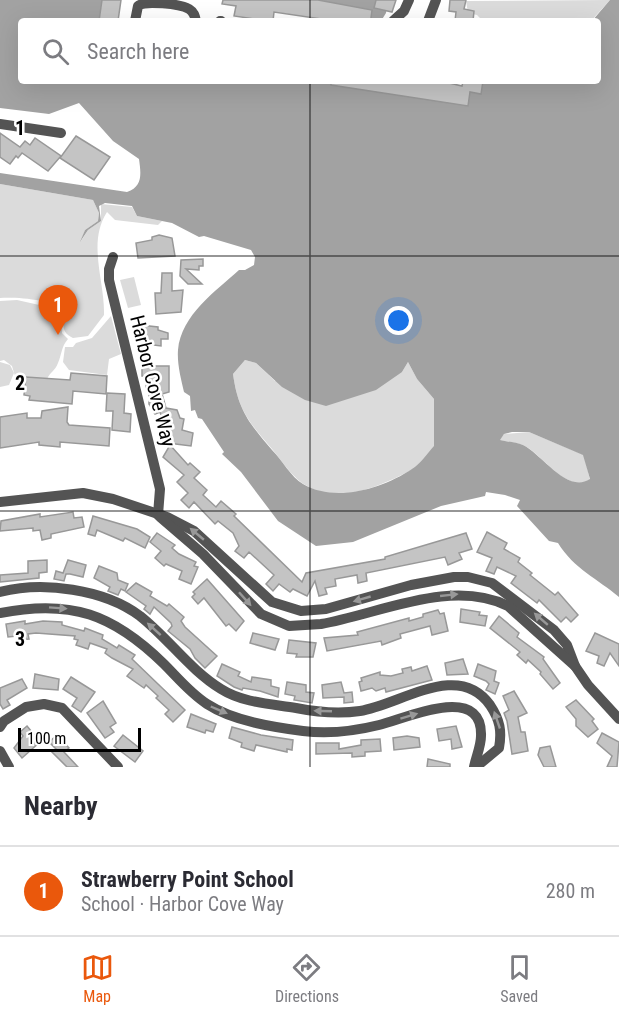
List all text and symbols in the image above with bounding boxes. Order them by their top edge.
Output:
search box [18,18,601,84]
icon: search [39,35,72,68]
text: Search here [87,39,189,64]
text: 1 [15,116,25,140]
pin: 1 [38,286,78,335]
your location [384,306,413,335]
street label: Harbor Cove Way [125,313,181,449]
text: 2 [15,371,25,395]
one-way arrow [189,527,205,540]
one-way arrow [439,590,458,600]
one-way arrow [238,591,251,606]
one-way arrow [353,595,371,604]
one-way arrow [49,604,68,613]
one-way arrow [533,613,549,626]
one-way arrow [147,623,162,636]
text: 3 [15,627,25,651]
one-way arrow [210,705,228,715]
one-way arrow [314,706,333,715]
one-way arrow [400,711,418,720]
one-way arrow [492,711,501,729]
scale bar [18,725,141,752]
text: 100 m [27,729,66,748]
text: Nearby [24,791,98,821]
text: Strawberry Point School [81,867,294,892]
text: 1 [38,879,49,903]
text: 280 m [546,879,595,903]
text: School · Harbor Cove Way [81,892,284,916]
tab: Map [81,951,114,1006]
tab: Directions [275,951,339,1006]
tab: Saved [500,951,538,1006]

